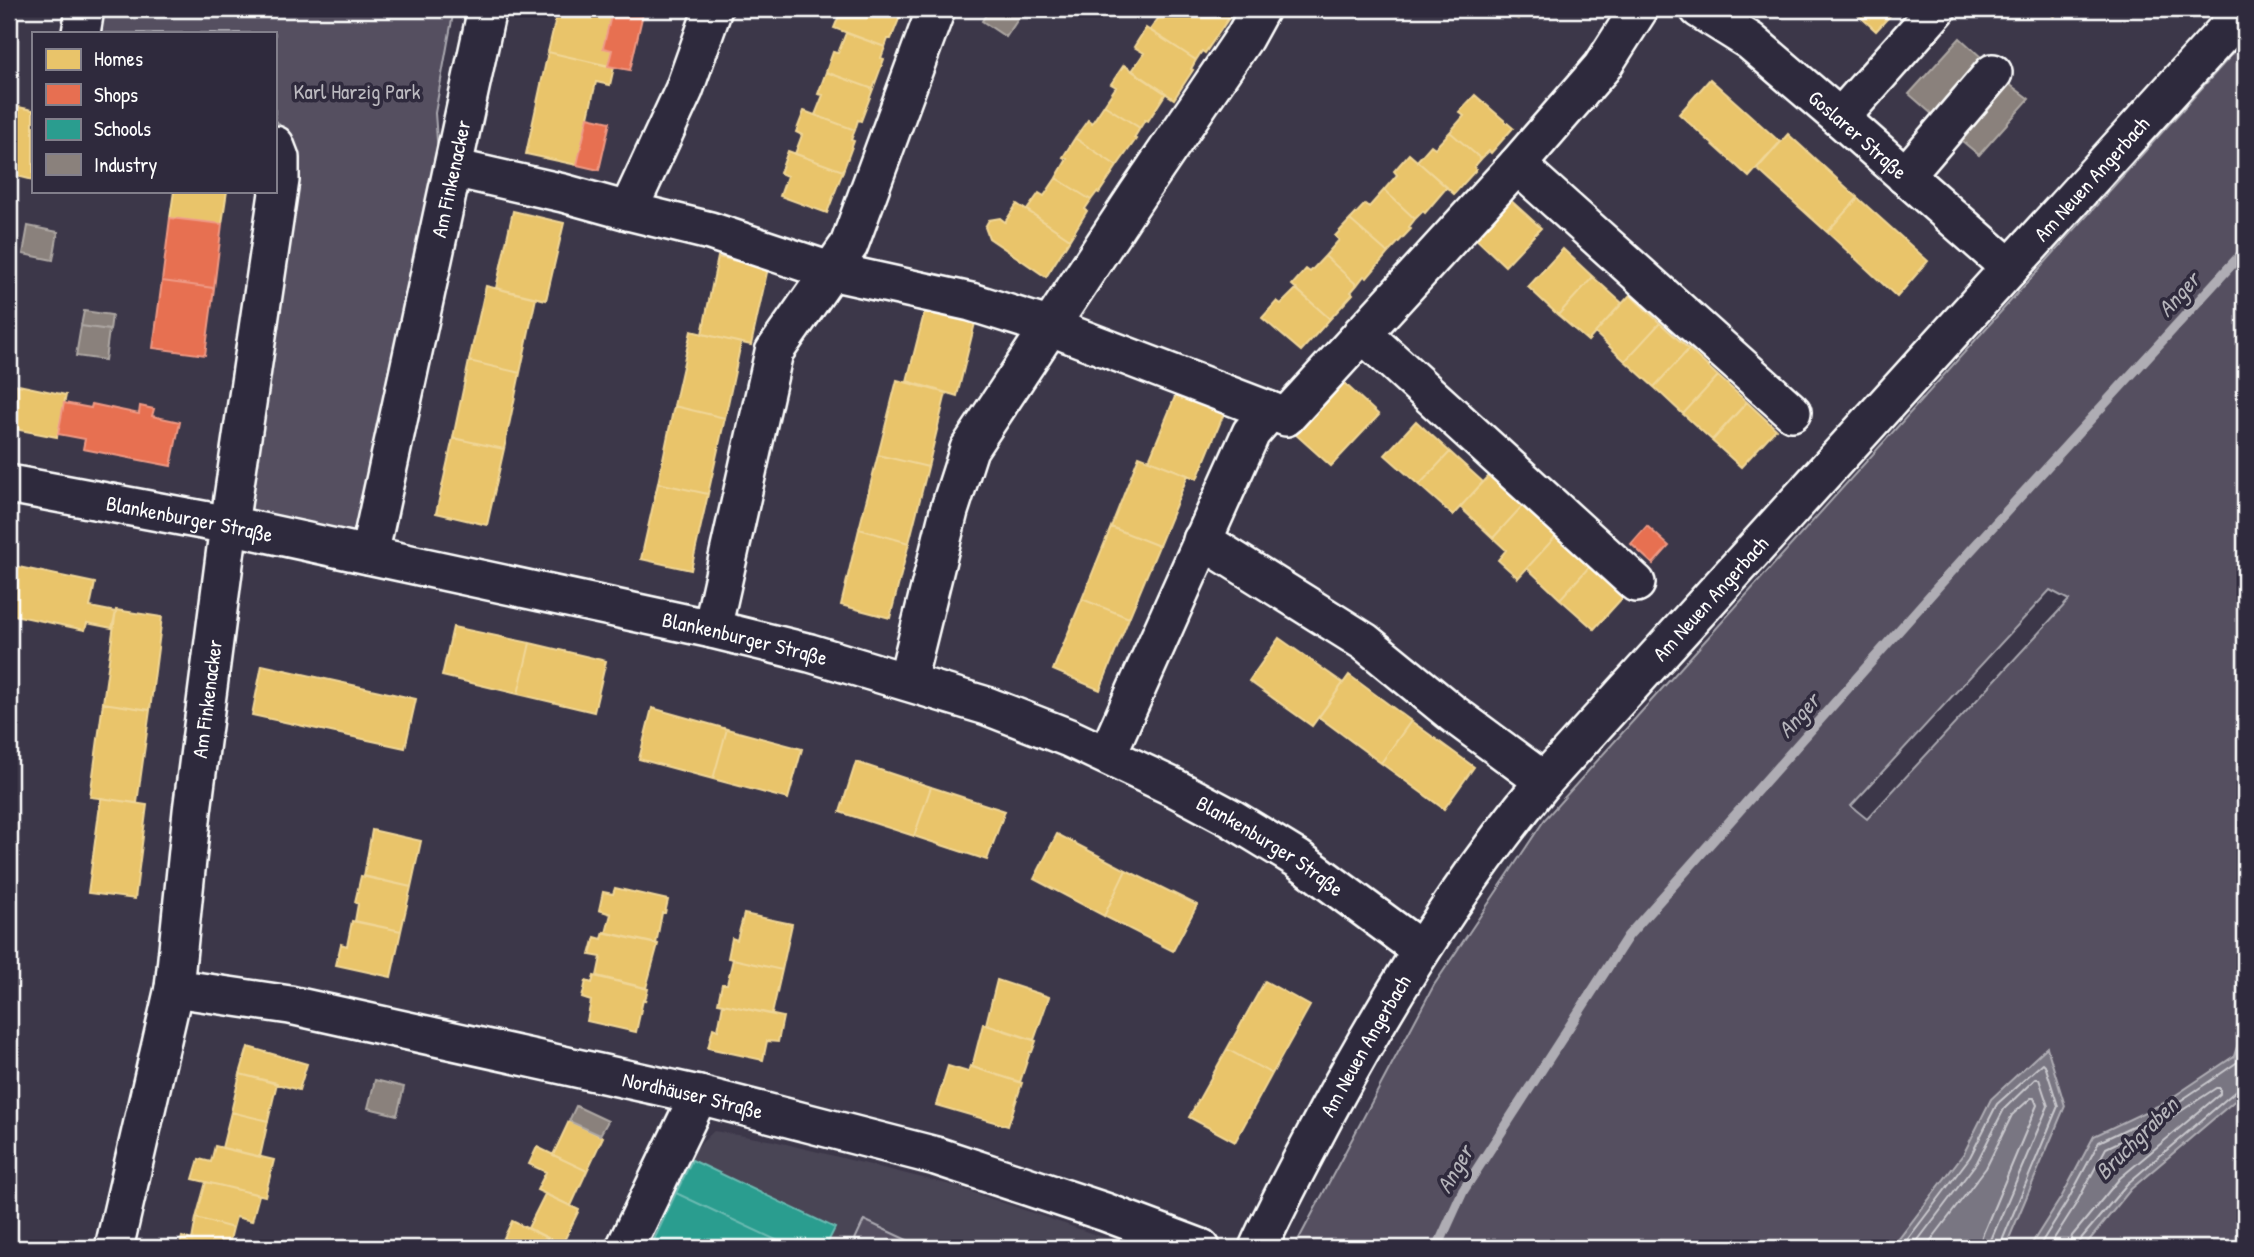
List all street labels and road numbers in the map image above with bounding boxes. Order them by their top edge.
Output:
street label: Goslarer Straße [1803,83,1914,186]
street label: Am Neuen Angerbach [2027,109,2156,247]
street label: Am Finkenacker [424,117,477,240]
street label: Blankenburger Straße [104,488,276,549]
street label: Am Neuen Angerbach [1646,529,1775,667]
street label: Blankenburger Straße [660,604,831,672]
street label: Am Finkenacker [184,638,229,760]
street label: Blankenburger Straße [1192,788,1350,903]
street label: Am Neuen Angerbach [1313,969,1417,1122]
street label: Nordhäuser Straße [620,1064,766,1125]

